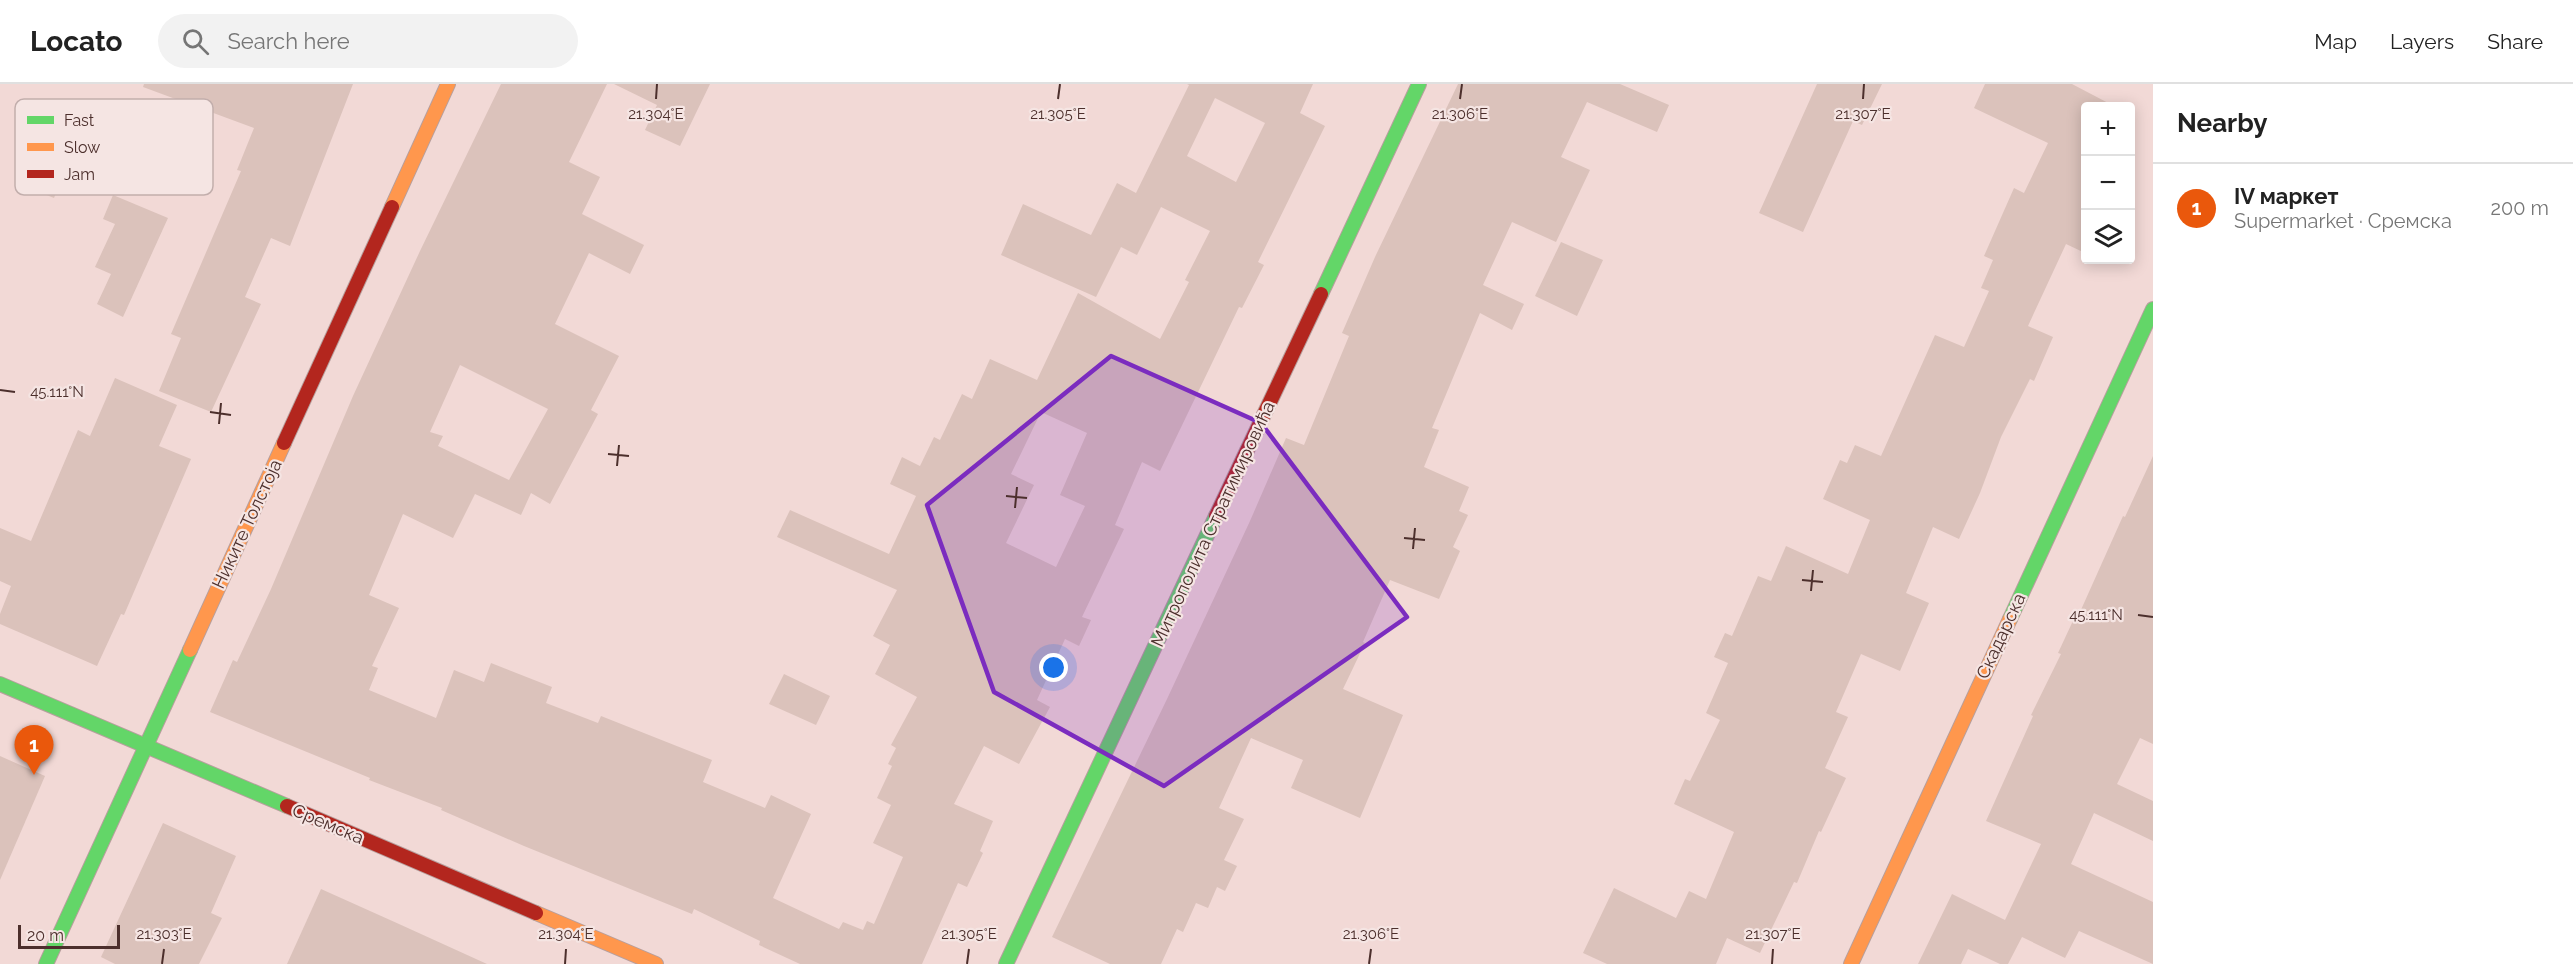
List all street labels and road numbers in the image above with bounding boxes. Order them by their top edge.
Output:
street label: Митрополита Стратимировића [1146,398,1279,650]
street label: Никите Толстоја [207,456,286,592]
street label: Скадарска [1972,590,2029,682]
street label: Сремска [289,799,367,848]

